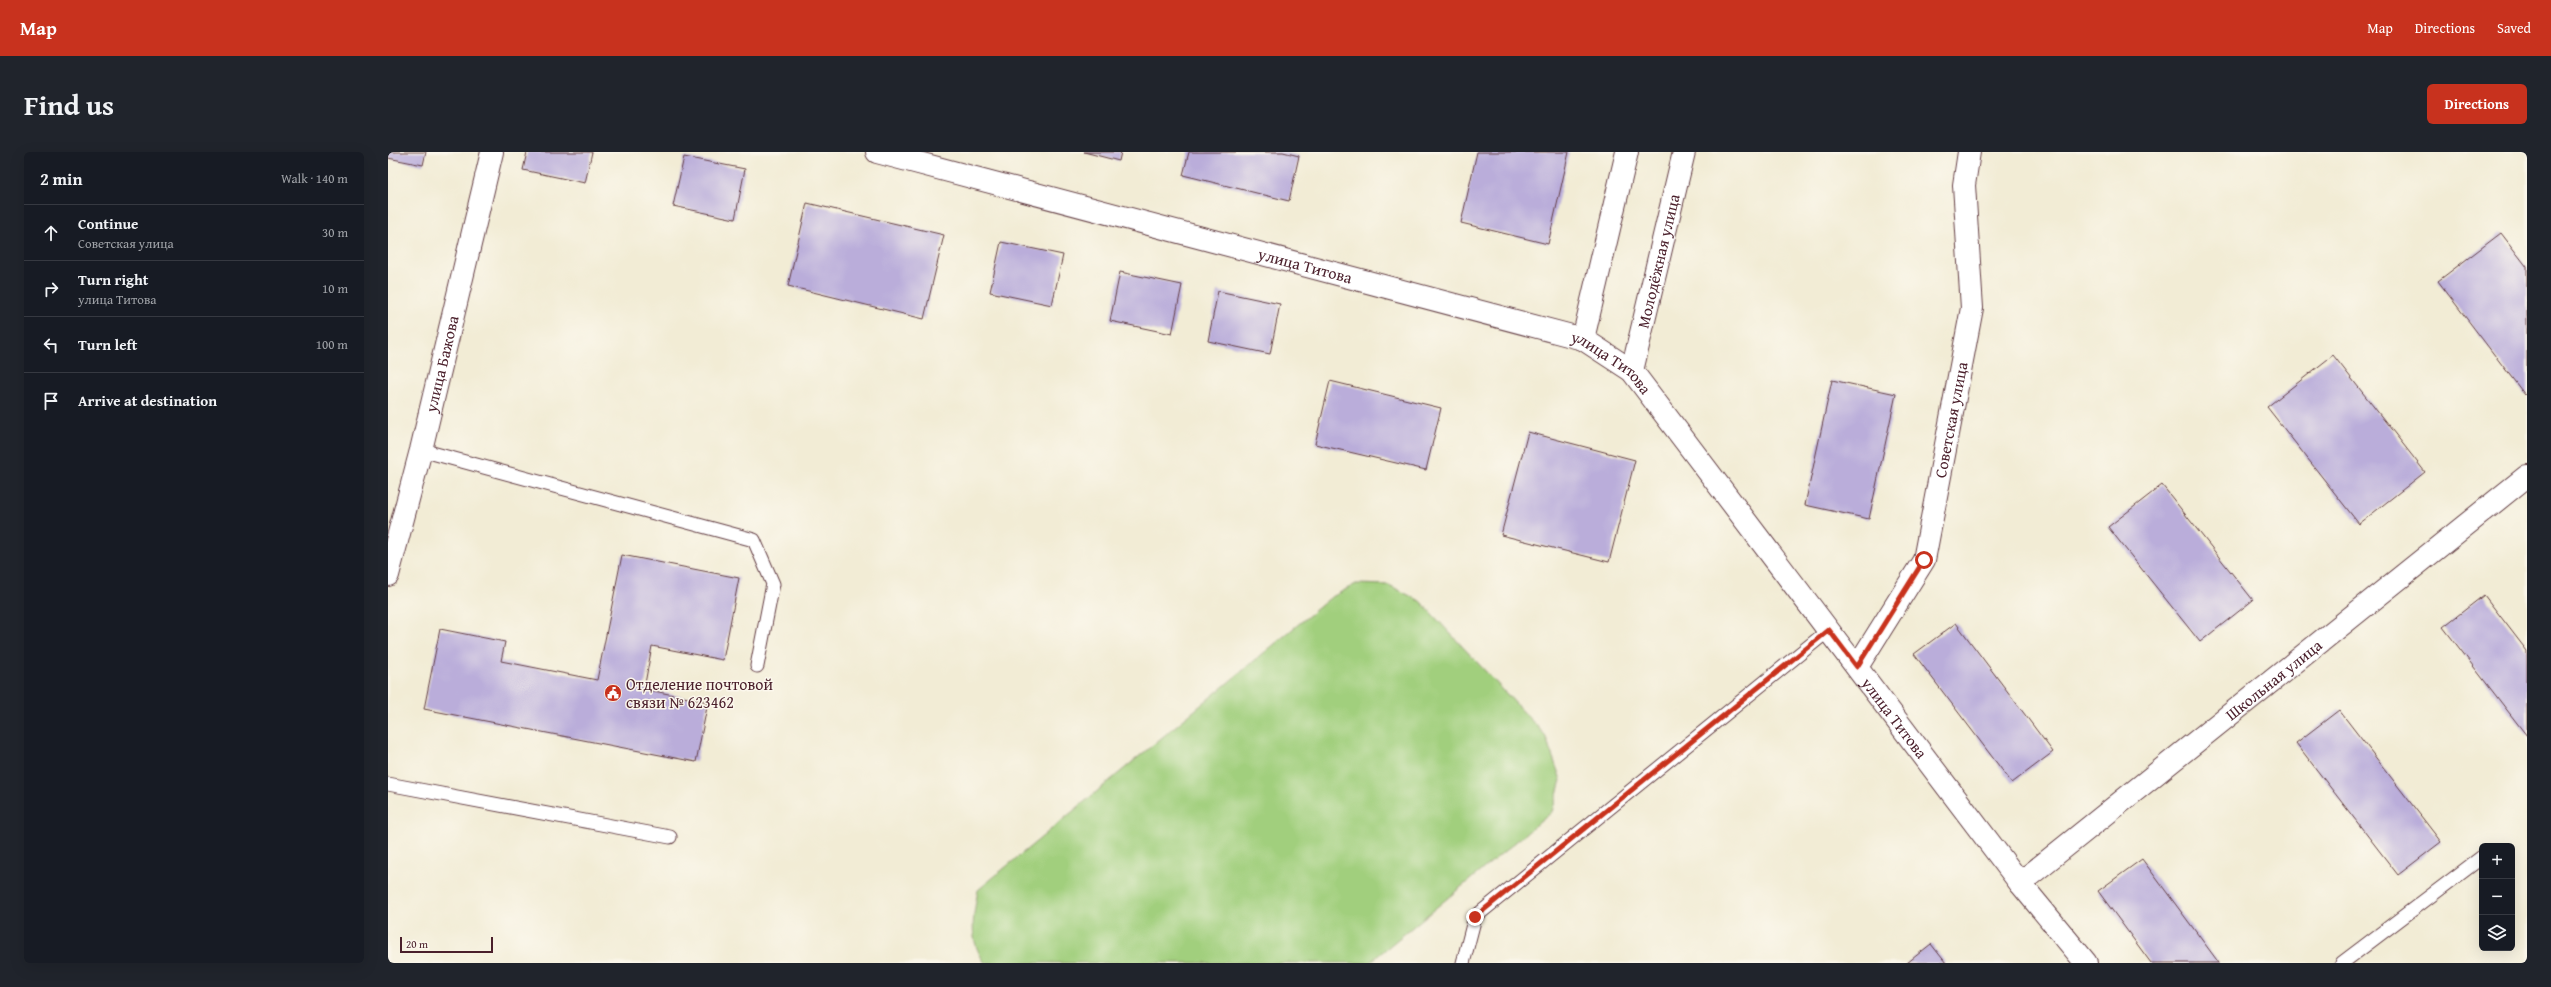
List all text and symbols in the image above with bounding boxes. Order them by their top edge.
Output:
text: Map [20,14,57,42]
text: Map [2367,18,2393,38]
text: Directions [2415,18,2475,38]
text: Saved [2497,18,2531,38]
text: Find us [24,84,114,125]
button: Directions [2427,84,2527,124]
text: 2 min [40,166,82,191]
text: Walk · 140 m [281,169,348,188]
street label: Молодёжная улица [1631,191,1686,331]
text: Continue [78,213,139,234]
icon: ahead [40,222,62,244]
text: 30 m [322,223,348,242]
text: Советская улица [78,234,174,253]
street label: улица Титова [1255,241,1355,289]
text: Turn right [78,269,149,290]
icon: right [40,278,62,300]
text: 10 m [322,279,348,298]
text: улица Титова [78,290,156,309]
street label: улица Бажова [418,313,465,415]
street label: улица Титова [1568,324,1658,400]
icon: left [40,334,62,356]
text: Turn left [78,334,137,355]
text: 100 m [316,335,348,354]
street label: Советская улица [1928,359,1974,480]
icon: arrive [40,390,62,412]
text: Arrive at destination [78,390,217,411]
route start [1915,551,1933,569]
street label: Школьная улица [2220,633,2327,726]
street label: улица Титова [1855,671,1934,764]
place label: Отделение почтовой связи № 623462 [626,672,773,714]
public building icon: Отделение почтовой связи № 623462 [603,683,623,703]
map controls [2479,843,2515,951]
button: + [2479,843,2515,879]
button: − [2479,879,2515,915]
route end [1466,908,1484,926]
button: layers [2479,915,2515,951]
scale bar [400,935,493,954]
text: 20 m [406,936,428,952]

